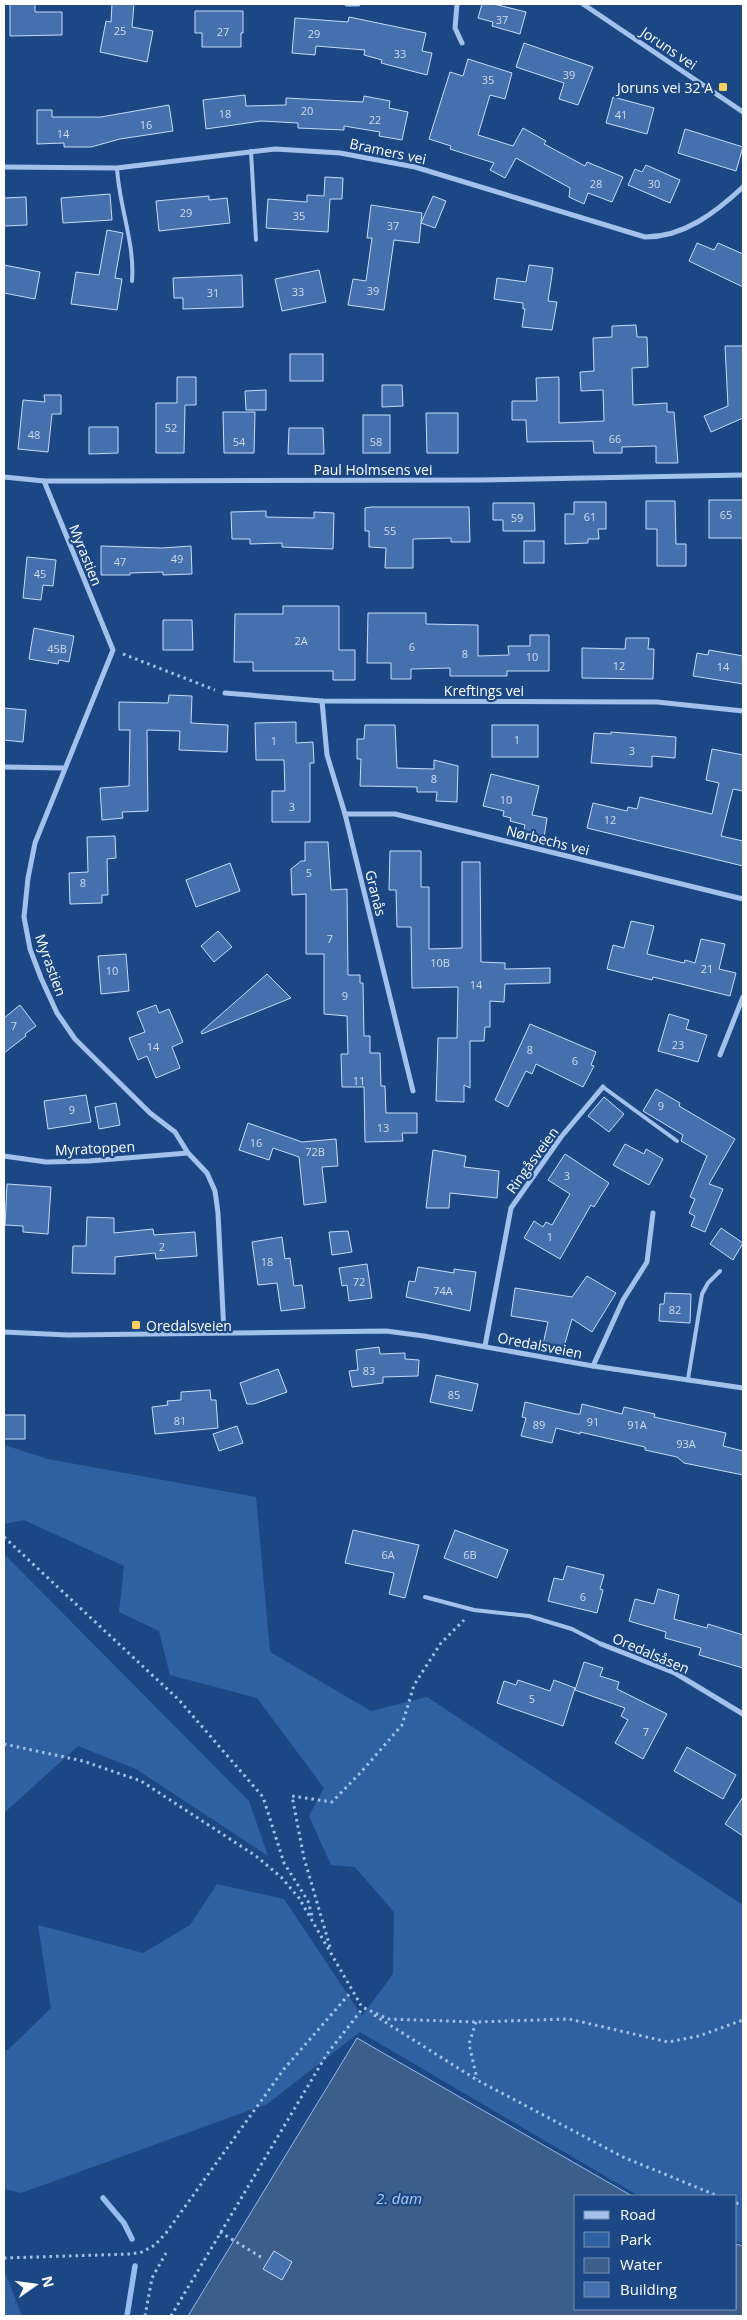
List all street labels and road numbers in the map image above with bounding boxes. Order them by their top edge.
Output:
street label: Joruns vei [636,21,701,74]
street label: Bramers vei [348,134,428,168]
street label: Paul Holmsens vei [313,460,433,479]
street label: Myrastien [65,521,107,589]
street label: Kreftings vei [444,681,524,700]
street label: Nørbechs vei [504,820,592,860]
street label: Granås [361,868,391,918]
street label: Myrastien [31,931,71,999]
street label: Ringåsveien [501,1123,563,1197]
street label: Myratoppen [55,1136,135,1160]
street label: Oredalsveien [496,1327,584,1363]
street label: Oredalsåsen [610,1628,692,1678]

